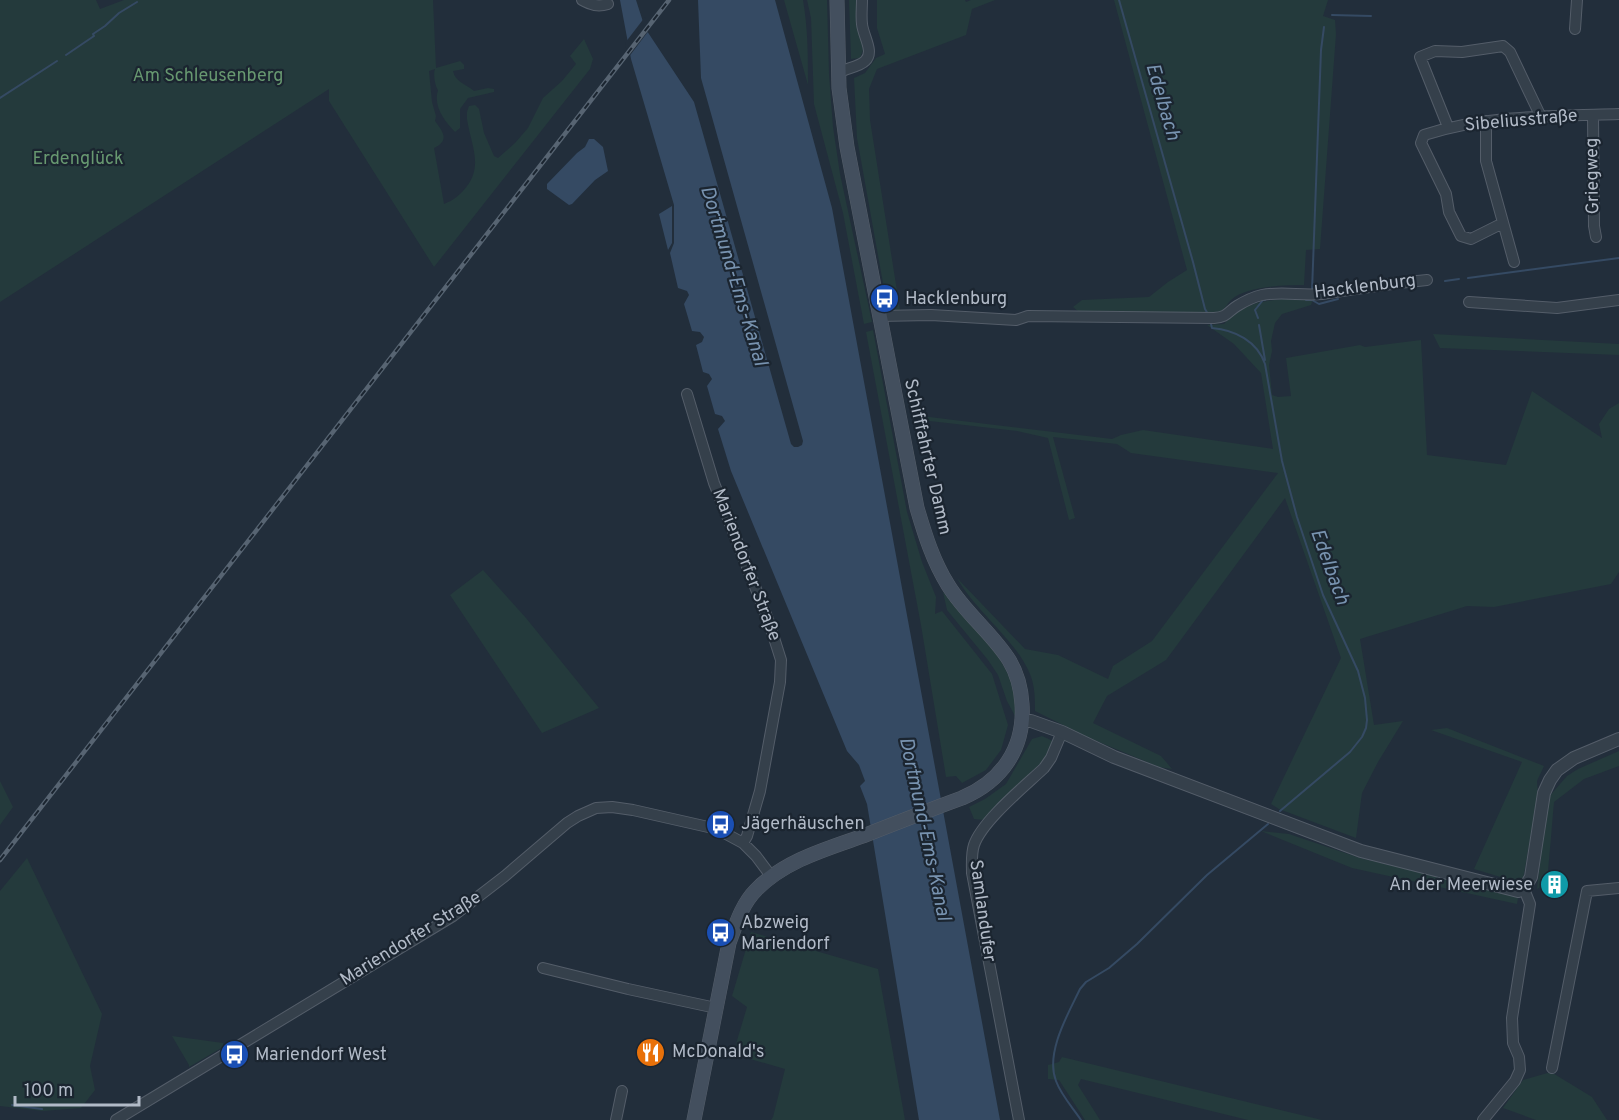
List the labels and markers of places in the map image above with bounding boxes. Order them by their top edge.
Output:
bus stop icon: Hacklenburg [868,283,900,315]
place label: Hacklenburg [905,288,1007,311]
bus stop icon: Jägerhäuschen [704,808,736,840]
place label: Jägerhäuschen [741,813,865,836]
building icon: An der Meerwiese [1538,869,1570,901]
place label: An der Meerwiese [1389,874,1533,897]
place label: Abzweig Mariendorf [741,912,830,956]
bus stop icon: Abzweig Mariendorf [704,917,736,949]
restaurant icon: McDonald's [635,1036,667,1068]
bus stop icon: Mariendorf West [218,1039,250,1071]
place label: McDonald's [672,1041,764,1064]
place label: Mariendorf West [255,1044,387,1067]

